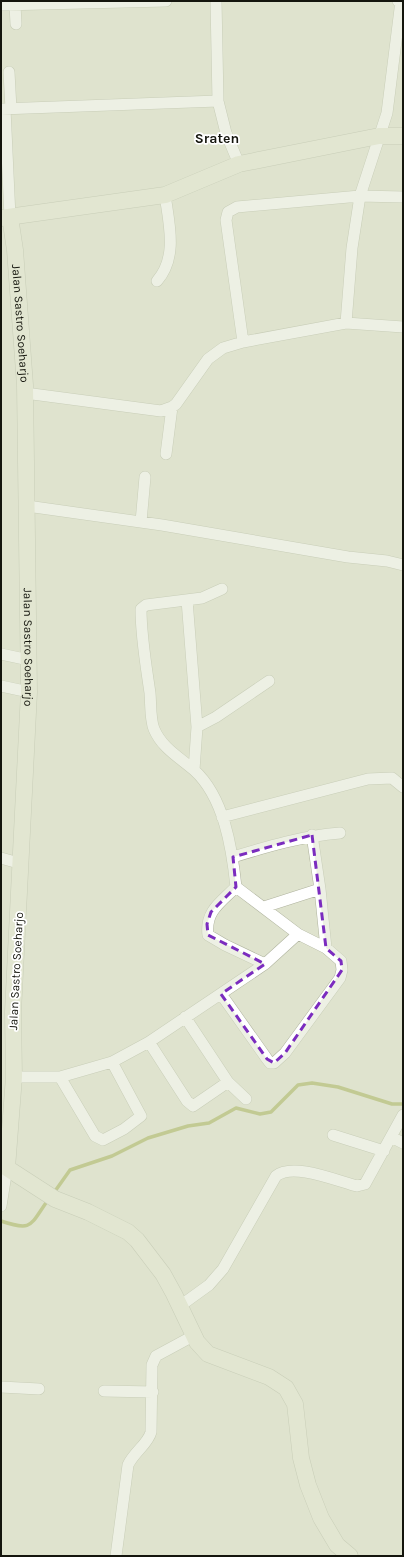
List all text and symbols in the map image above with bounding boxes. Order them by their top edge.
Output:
district label: Sraten [195,130,239,147]
street label: Jalan Sastro Soeharjo [9,264,32,383]
street label: Jalan Sastro Soeharjo [21,588,36,707]
street label: Jalan Sastro Soeharjo [6,912,26,1030]

